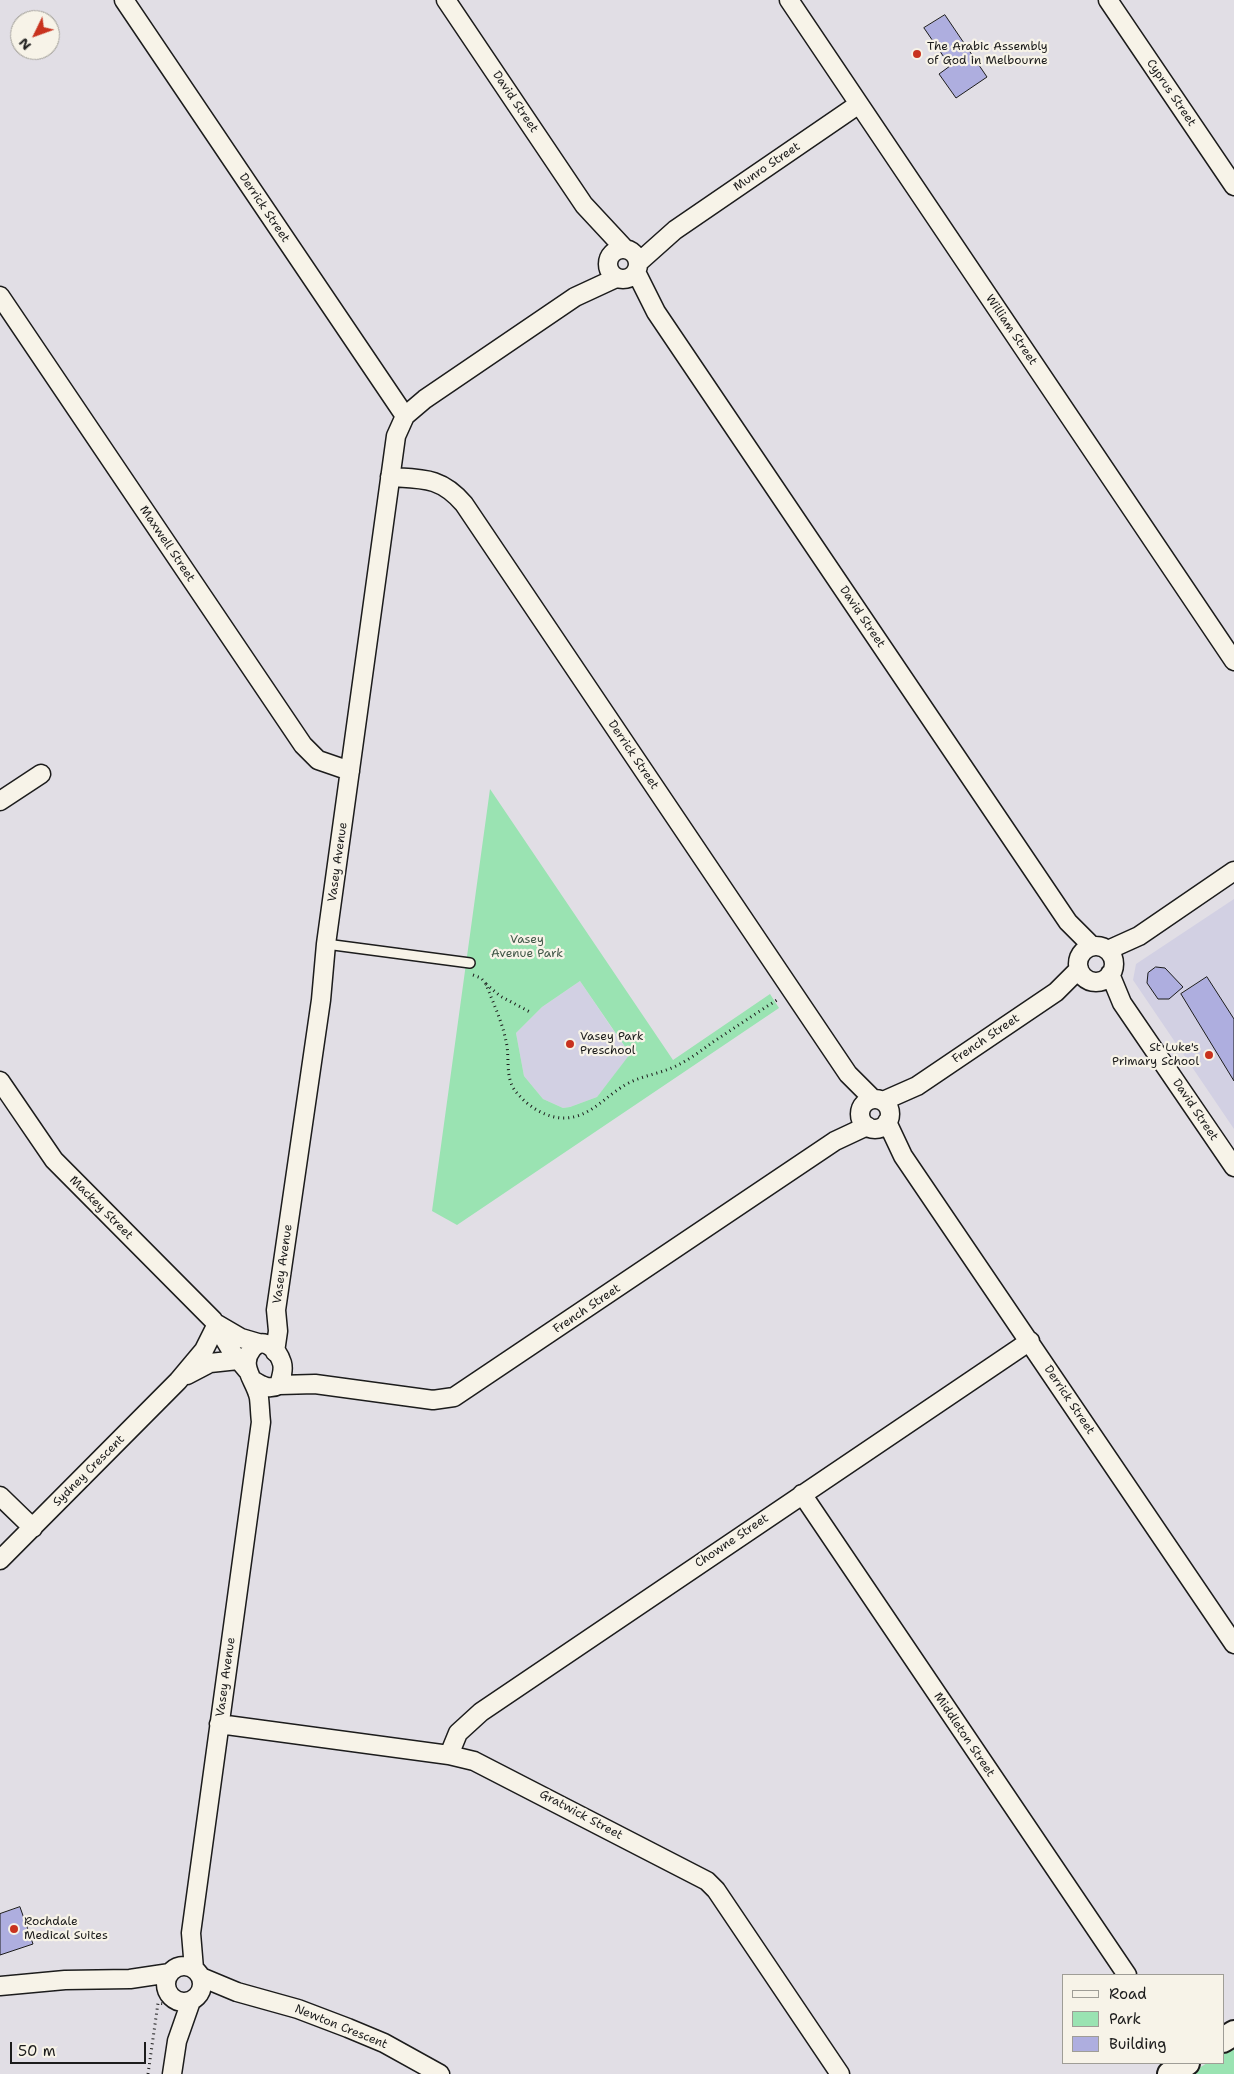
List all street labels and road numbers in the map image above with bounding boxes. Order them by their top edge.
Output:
street label: Cyprus Street [1143,57,1199,129]
street label: David Street [489,68,541,136]
street label: Munro Street [731,139,803,195]
street label: Derrick Street [236,171,292,245]
street label: William Street [982,292,1040,368]
street label: Maxwell Street [136,503,198,585]
street label: David Street [836,583,888,651]
street label: Derrick Street [605,718,661,792]
street label: Vasey Avenue [325,821,351,903]
street label: French Street [950,1011,1022,1067]
street label: David Street [1169,1076,1221,1144]
street label: Mackey Street [66,1173,136,1243]
street label: Vasey Avenue [270,1223,296,1305]
street label: French Street [551,1281,623,1337]
street label: Derrick Street [1041,1363,1097,1437]
street label: Sydney Crescent [50,1432,128,1510]
street label: Chowne Street [693,1511,771,1571]
street label: Vasey Avenue [213,1636,239,1718]
street label: Middleton Street [930,1690,998,1780]
street label: Gratwick Street [537,1787,625,1843]
street label: Newton Crescent [292,2002,390,2052]

